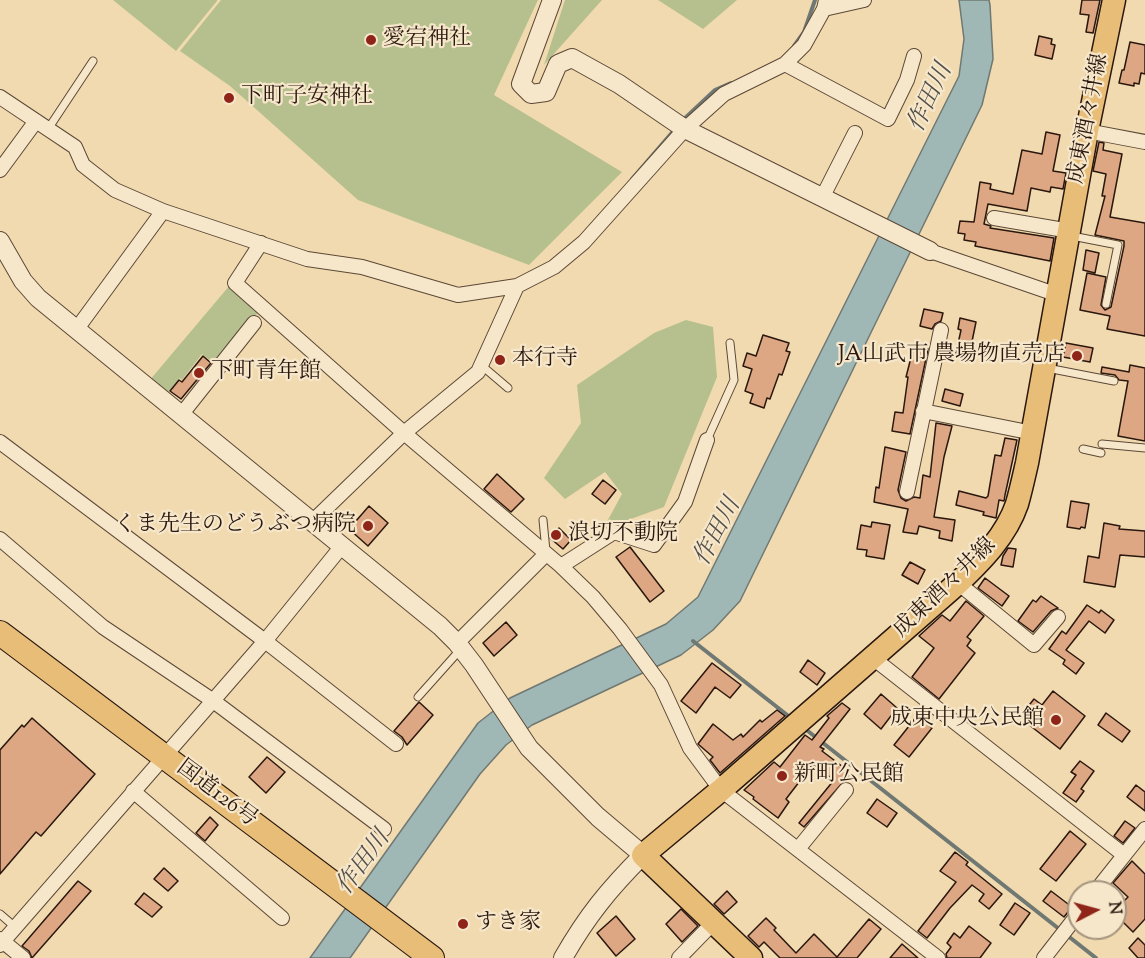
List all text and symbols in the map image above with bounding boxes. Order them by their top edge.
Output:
place label: 愛宕神社 [383,27,471,53]
marker: 愛宕神社 [364,33,378,47]
street label: 成東酒々井線 [1064,52,1116,186]
water label: 作田川 [904,60,960,138]
place label: 下町子安神社 [241,85,373,111]
marker: 下町子安神社 [222,91,236,105]
place label: JA山武市 農場物直売店 [838,343,1065,369]
place label: 本行寺 [512,347,578,373]
marker: JA山武市 農場物直売店 [1070,349,1084,363]
marker: 本行寺 [493,353,507,367]
place label: 下町青年館 [211,360,321,386]
marker: 下町青年館 [192,366,206,380]
water label: 作田川 [689,494,749,572]
place label: くま先生のどうぶつ病院 [114,513,356,539]
marker: くま先生のどうぶつ病院 [361,519,375,533]
place label: 浪切不動院 [568,522,678,548]
marker: 浪切不動院 [549,528,563,542]
street label: 成東酒々井線 [889,534,1003,644]
place label: 成東中央公民館 [890,707,1044,733]
marker: 成東中央公民館 [1049,713,1063,727]
street label: 国道126号 [170,756,262,834]
place label: 新町公民館 [794,763,904,789]
marker: 新町公民館 [775,769,789,783]
water label: 作田川 [332,826,398,902]
north arrow [1067,880,1127,940]
text: N [1101,901,1126,916]
place label: すき家 [475,911,541,937]
marker: すき家 [456,917,470,931]

